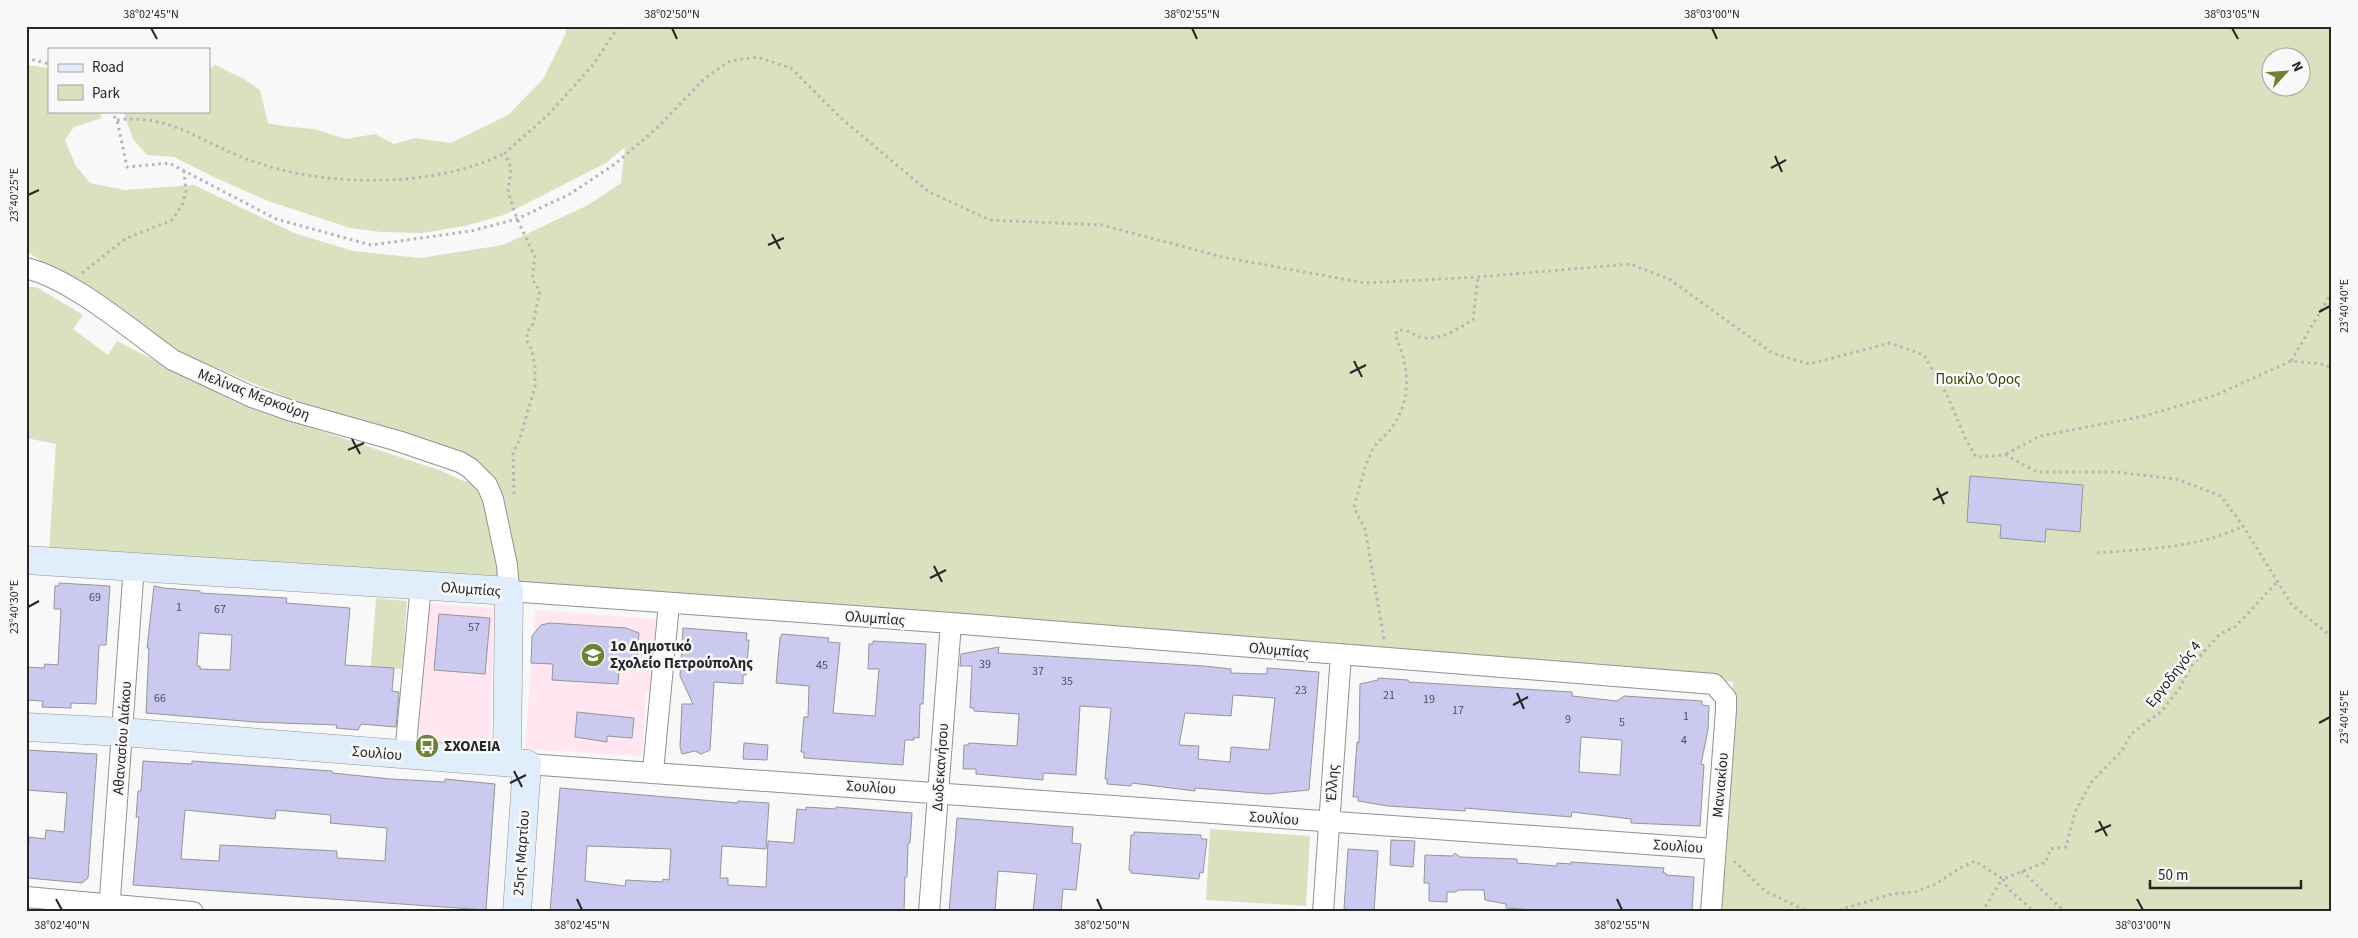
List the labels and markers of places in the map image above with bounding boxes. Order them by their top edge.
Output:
place label: 1ο Δημοτικό Σχολείο Πετρούπολης [610,636,753,674]
school or university icon: 1ο Δημοτικό Σχολείο Πετρούπολης [580,642,606,668]
bus stop icon: ΣΧΟΛΕΙΑ [414,733,440,759]
place label: ΣΧΟΛΕΙΑ [444,736,501,757]

